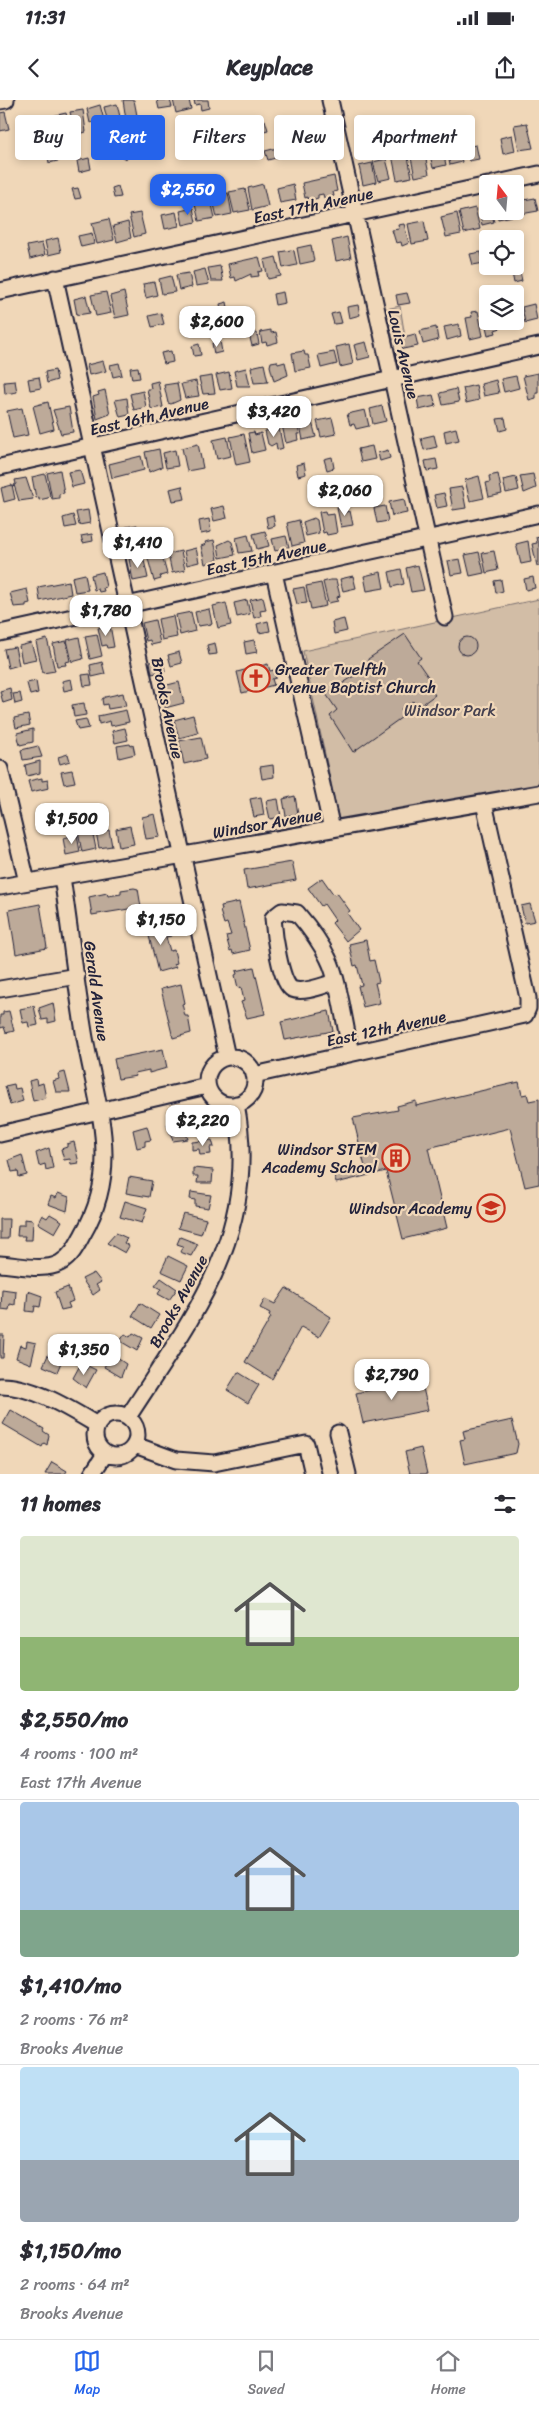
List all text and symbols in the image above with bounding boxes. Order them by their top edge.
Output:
text: 11:31 [25,1,66,34]
text: Keyplace [226,48,313,87]
icon: back [20,54,48,82]
icon: share [491,54,519,82]
chip: Buy [15,115,81,160]
chip: Rent [91,115,165,160]
chip: Filters [175,115,264,160]
chip: New [274,115,344,160]
chip: Apartment [354,115,475,160]
pin: $2,550 [147,174,229,216]
text: $2,550 [161,175,215,204]
north arrow [479,175,524,220]
map controls [479,175,524,330]
street label: East 17th Avenue [251,179,376,232]
button: locate [479,230,524,275]
button: layers [479,285,524,330]
pin: $2,600 [176,306,258,348]
street label: Louis Avenue [379,306,428,402]
text: $2,600 [190,307,244,336]
street label: East 16th Avenue [87,389,212,444]
pin: $3,420 [233,396,315,438]
text: $3,420 [247,397,301,426]
pin: $2,060 [304,474,386,517]
text: $2,060 [318,476,372,505]
pin: $1,410 [97,526,179,569]
text: $1,410 [114,528,162,557]
street label: East 15th Avenue [203,531,329,584]
pin: $1,780 [65,594,147,637]
text: $1,780 [81,596,131,625]
street label: Brooks Avenue [143,655,192,762]
place label: Greater Twelfth Avenue Baptist Church [274,655,436,702]
church icon: Greater Twelfth Avenue Baptist Church [241,663,271,693]
park label: Windsor Park [404,696,496,725]
street label: Windsor Avenue [210,800,324,847]
pin: $1,500 [31,802,113,845]
text: $1,500 [46,804,98,833]
pin: $1,150 [120,904,202,946]
text: $1,150 [137,905,185,934]
street label: Gerald Avenue [75,939,118,1043]
street label: East 12th Avenue [324,1002,449,1055]
pin: $2,220 [162,1104,244,1147]
text: $2,220 [177,1106,229,1135]
place label: Windsor STEM Academy School [261,1135,377,1182]
building icon: Windsor STEM Academy School [381,1143,411,1173]
school or university icon: Windsor Academy [476,1193,506,1223]
place label: Windsor Academy [349,1194,473,1223]
street label: Brooks Avenue [141,1249,216,1353]
pin: $1,350 [43,1334,125,1376]
text: $1,350 [59,1335,109,1364]
pin: $2,790 [351,1358,433,1401]
text: $2,790 [365,1360,419,1389]
text: 11 homes [20,1485,101,1523]
icon: filters [491,1490,519,1518]
icon: home [225,1569,315,1659]
text: $2,550/mo [20,1701,128,1739]
text: 4 rooms · 100 m² [20,1739,138,1768]
text: East 17th Avenue [20,1768,142,1797]
icon: home [225,1834,315,1924]
text: $1,410/mo [20,1967,121,2005]
text: 2 rooms · 76 m² [20,2005,129,2034]
text: Brooks Avenue [20,2034,123,2063]
icon: home [225,2099,315,2189]
text: $1,150/mo [20,2232,121,2270]
text: 2 rooms · 64 m² [20,2270,130,2299]
text: Brooks Avenue [20,2299,123,2328]
tab: Map [73,2347,101,2402]
tab: Saved [248,2347,284,2402]
tab: Home [431,2347,466,2402]

